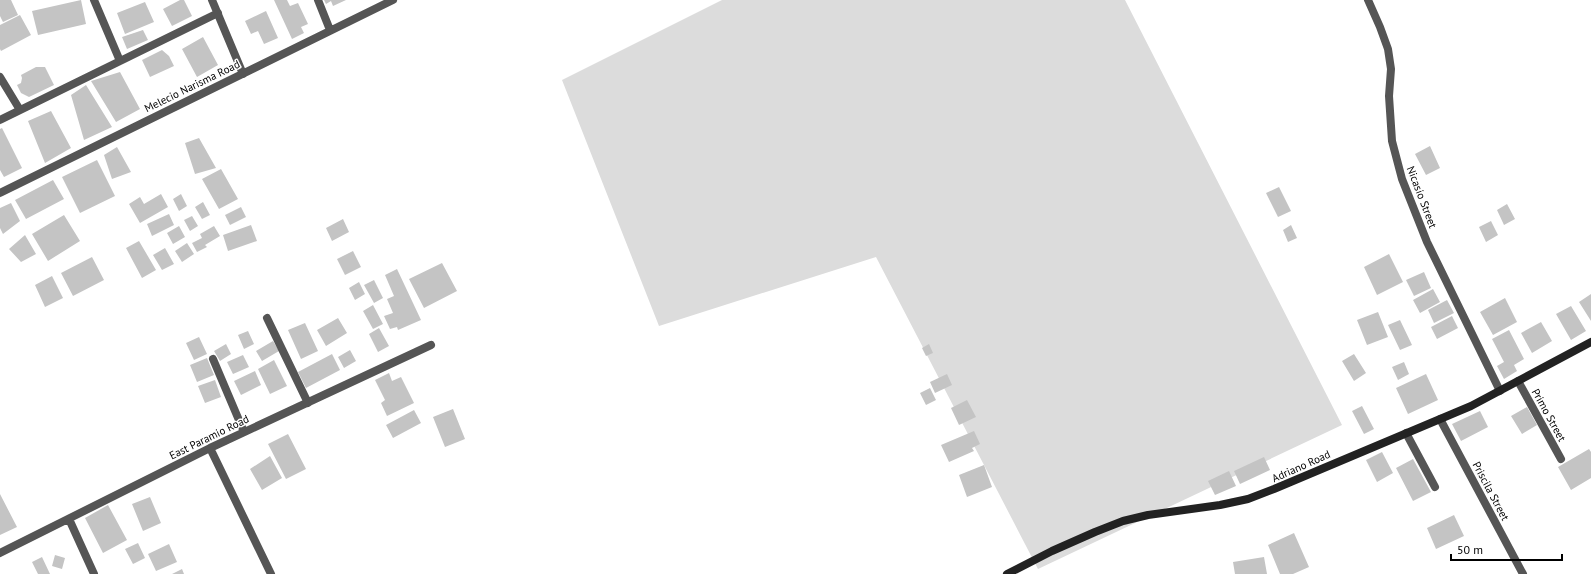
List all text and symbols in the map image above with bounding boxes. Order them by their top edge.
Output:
street label: Melecio Narisma Road [142,57,242,115]
street label: Nicasio Street [1404,164,1440,230]
street label: Primo Street [1529,386,1569,444]
street label: East Paramio Road [167,412,251,462]
street label: Adriano Road [1270,447,1333,485]
street label: Priscila Street [1470,459,1512,523]
scale bar [1451,536,1562,562]
text: 50 m [1457,542,1483,557]

